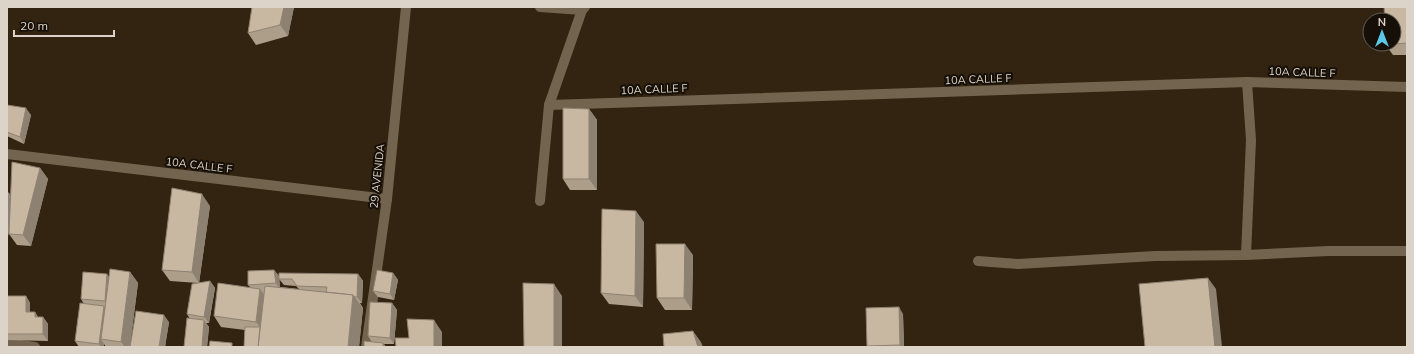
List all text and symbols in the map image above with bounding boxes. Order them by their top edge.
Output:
scale bar [14,12,114,38]
north arrow [1362,12,1402,52]
text: N [1378,15,1386,29]
text: 20 m [20,18,48,33]
street label: 10A CALLE F [1268,64,1336,80]
street label: 10A CALLE F [944,71,1012,87]
street label: 10A CALLE F [620,81,688,97]
street label: 29 AVENIDA [367,143,387,209]
street label: 10A CALLE F [165,154,233,176]

